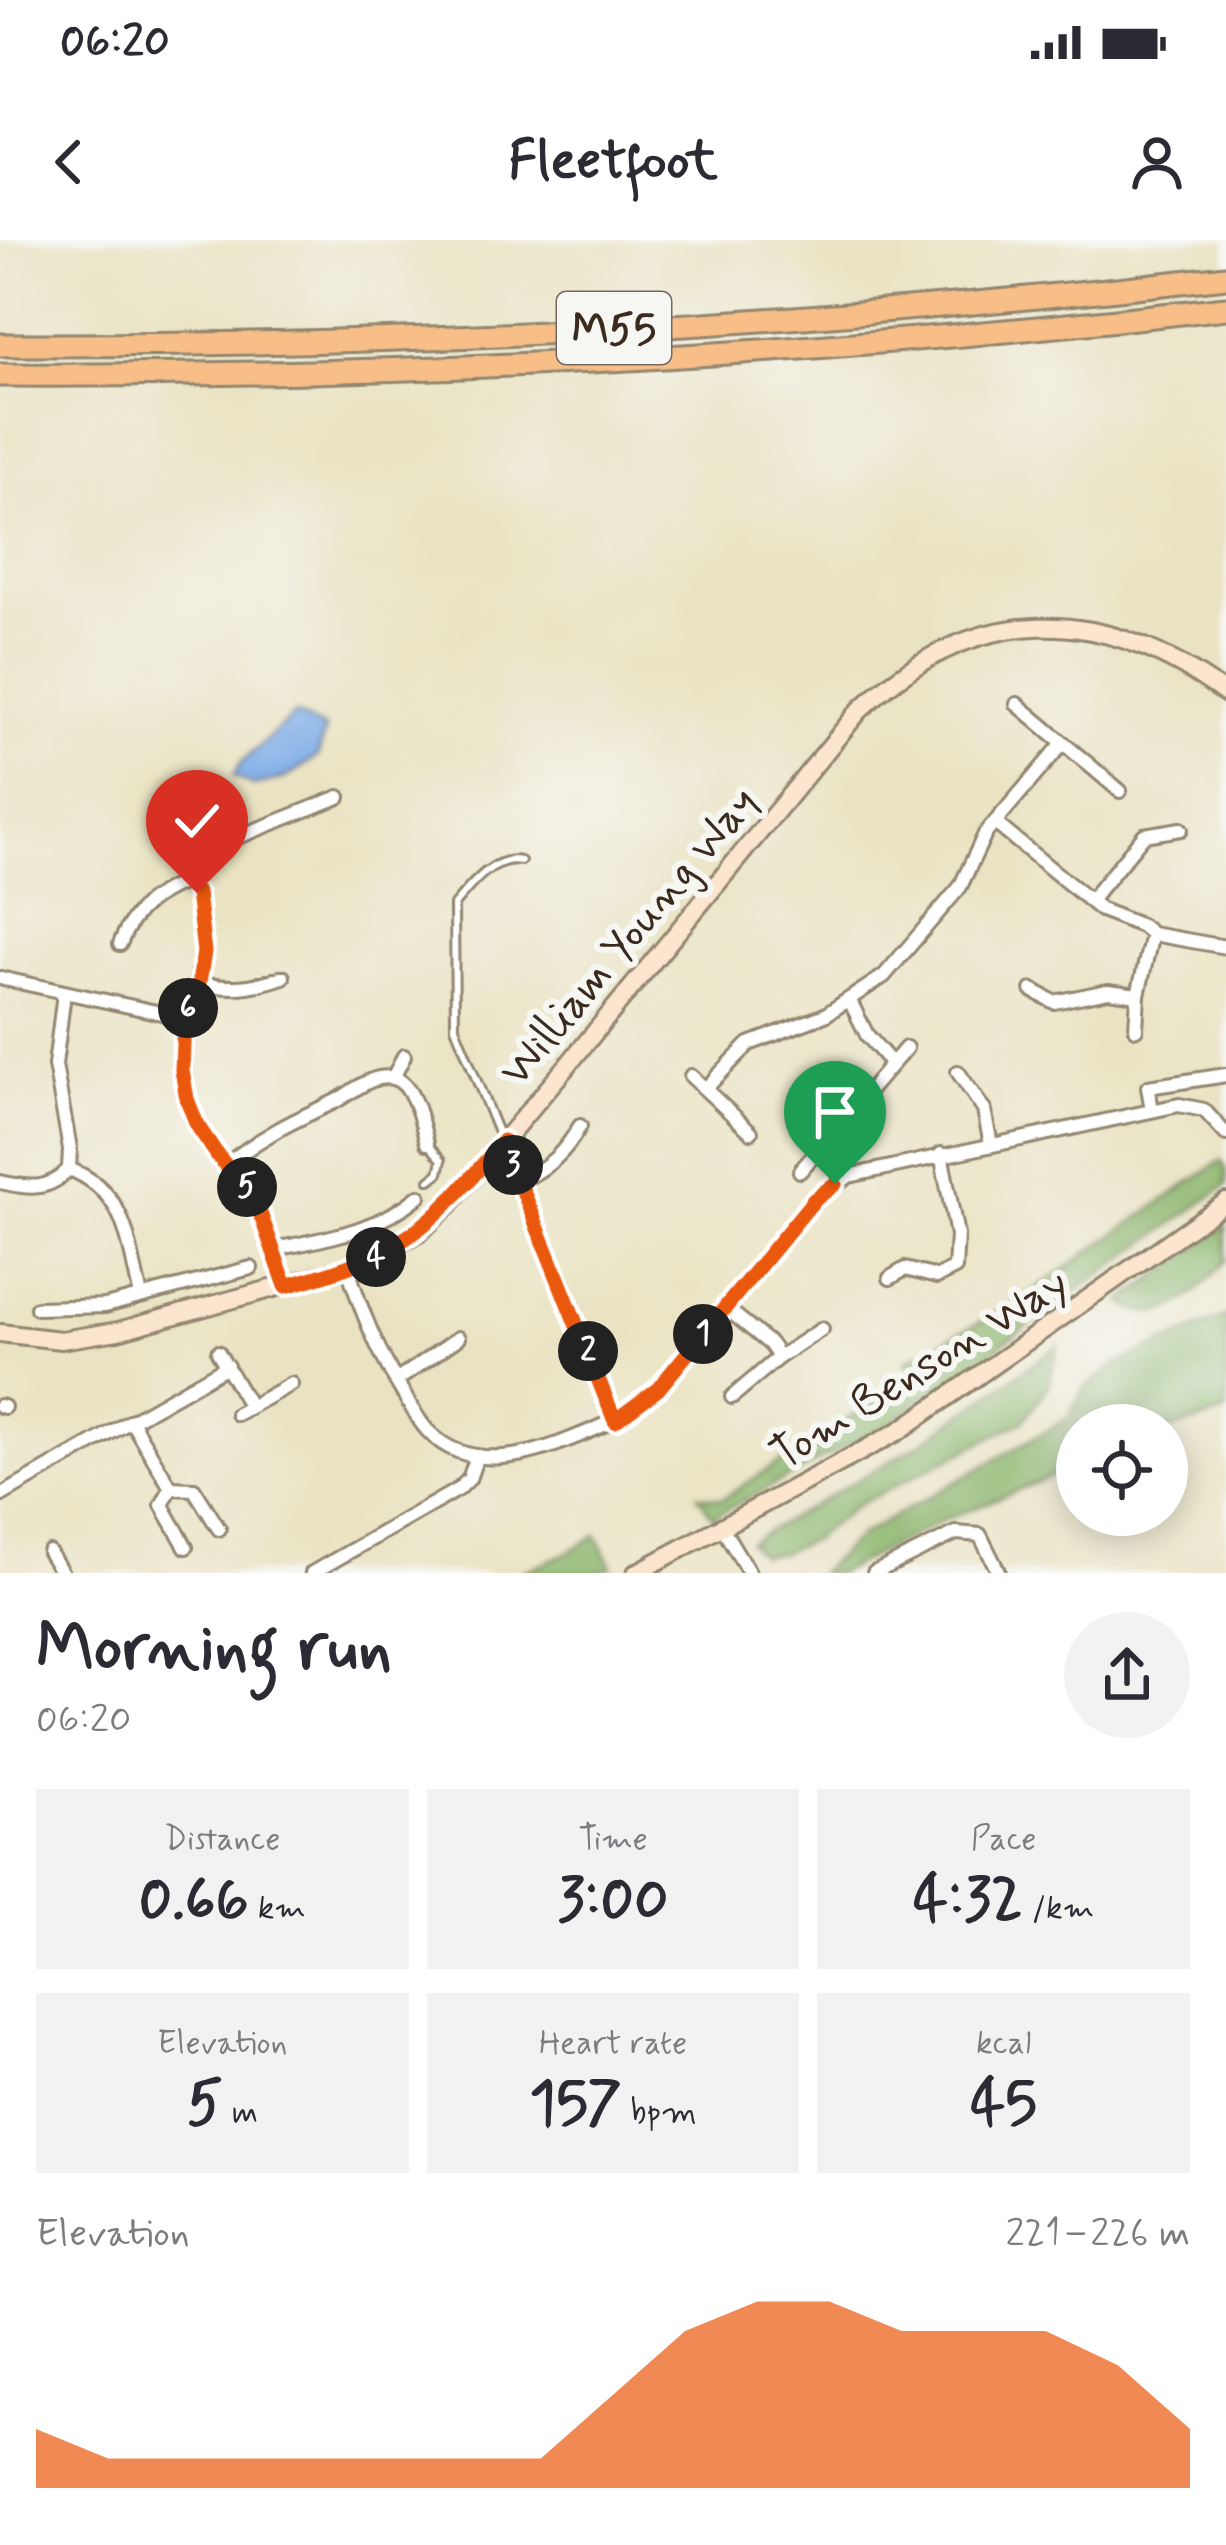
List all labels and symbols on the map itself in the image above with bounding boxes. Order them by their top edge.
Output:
road number: M55 [557,292,671,364]
pin [146,770,248,893]
street label: William Young Way [487,775,772,1099]
pin: 6 [158,978,218,1038]
pin [784,1061,886,1184]
pin: 3 [483,1135,543,1195]
pin: 5 [217,1157,277,1217]
pin: 4 [346,1227,406,1287]
street label: Tom Benson Way [760,1255,1080,1485]
pin: 1 [673,1304,733,1364]
pin: 2 [558,1321,618,1381]

